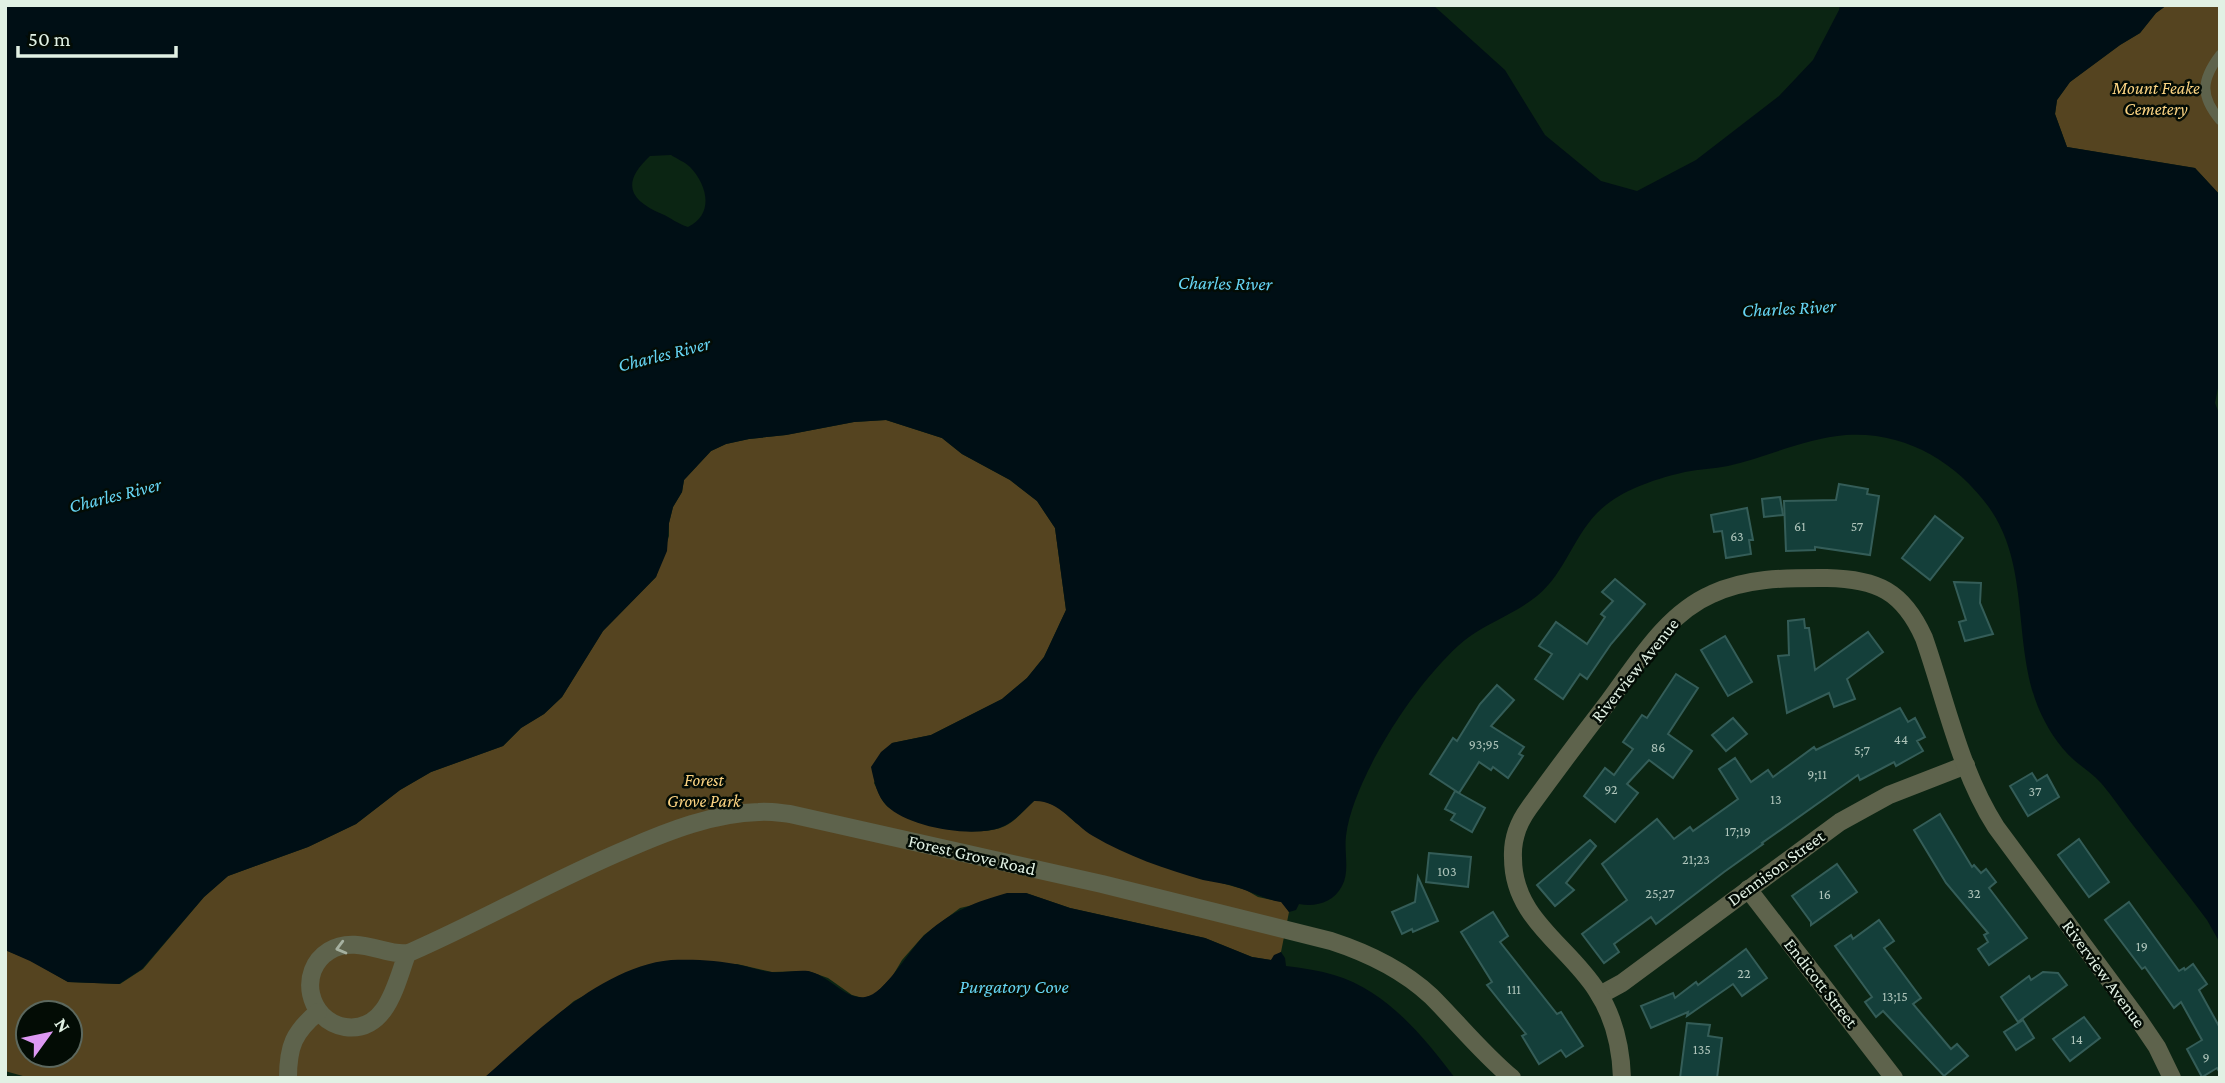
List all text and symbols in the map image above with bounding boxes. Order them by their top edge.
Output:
scale bar [18,14,175,58]
text: 50 m [28,27,71,51]
park label: Mount Feake Cemetery [2111,78,2200,119]
water label: Charles River [1178,272,1274,294]
water label: Charles River [1741,295,1838,321]
water label: Charles River [616,332,714,376]
water label: Charles River [67,473,165,517]
house number: 61 [1794,518,1806,534]
house number: 57 [1851,518,1864,534]
house number: 63 [1730,528,1744,544]
street label: Riverview Avenue [1587,614,1683,726]
house number: 44 [1894,731,1908,747]
house number: 93;95 [1469,736,1499,752]
house number: 86 [1651,739,1665,755]
house number: 5;7 [1854,742,1871,758]
house number: 9;11 [1807,766,1827,782]
park label: Forest Grove Park [667,770,742,811]
house number: 92 [1604,781,1618,797]
house number: 37 [2029,783,2042,799]
house number: 13 [1770,791,1782,807]
house number: 17;19 [1725,823,1751,839]
street label: Dennison Street [1724,825,1829,910]
street label: Forest Grove Road [906,831,1038,879]
house number: 21;23 [1682,851,1710,867]
house number: 103 [1437,863,1457,879]
house number: 25;27 [1645,885,1675,901]
house number: 32 [1967,885,1981,901]
house number: 16 [1819,886,1831,902]
street label: Riverview Avenue [2058,916,2150,1032]
street label: Endicott Street [1780,935,1863,1032]
house number: 19 [2136,938,2148,954]
one-way arrow [335,940,347,954]
house number: 22 [1737,965,1751,981]
water label: Purgatory Cove [959,976,1069,997]
house number: 111 [1507,981,1521,997]
house number: 13;15 [1882,988,1908,1004]
north arrow [14,999,84,1069]
text: N [51,1014,75,1036]
house number: 14 [2071,1031,2083,1047]
house number: 135 [1693,1041,1711,1057]
house number: 9 [2202,1049,2210,1065]

